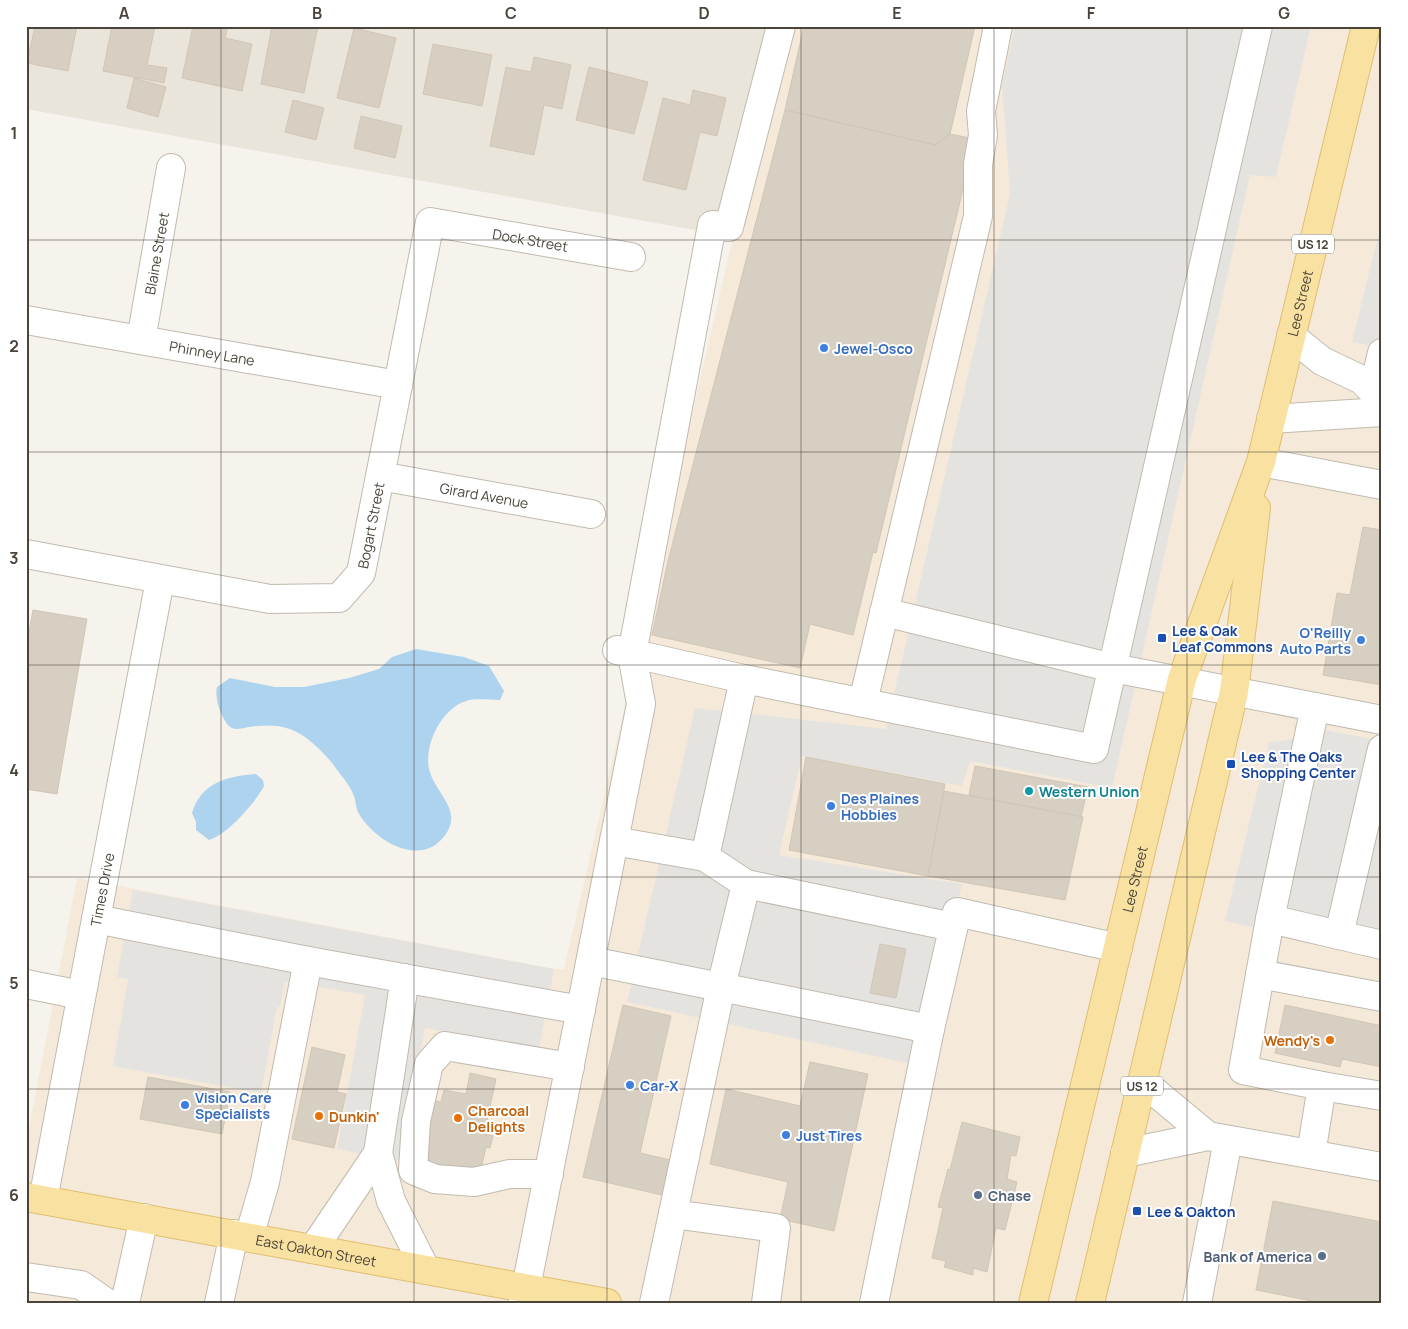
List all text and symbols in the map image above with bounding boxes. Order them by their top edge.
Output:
text: A [119,2,130,24]
text: B [312,2,322,24]
text: C [505,2,517,24]
text: D [698,2,710,24]
text: E [892,2,902,24]
text: F [1087,2,1096,24]
text: G [1278,2,1290,24]
text: 1 [10,122,18,144]
street label: Blaine Street [140,210,173,296]
street label: Dock Street [491,224,570,255]
road number: US 12 [1292,234,1334,253]
street label: Lee Street [1282,268,1317,338]
text: 2 [9,335,19,357]
street label: Phinney Lane [168,336,256,369]
place label: Jewel-Osco [834,339,913,358]
marker: Jewel-Osco [818,342,830,354]
street label: Girard Avenue [438,477,530,512]
street label: Bogart Street [353,480,388,570]
text: 3 [9,547,19,569]
place label: Lee & Oak Leaf Commons [1172,621,1273,656]
place label: O'Reilly Auto Parts [1280,623,1351,658]
marker: Lee & Oak Leaf Commons [1156,632,1168,644]
marker: O'Reilly Auto Parts [1355,634,1367,646]
place label: Lee & The Oaks Shopping Center [1241,747,1356,782]
marker: Lee & The Oaks Shopping Center [1225,758,1237,770]
text: 4 [9,759,19,781]
place label: Western Union [1039,782,1139,801]
marker: Western Union [1023,785,1035,797]
place label: Des Plaines Hobbies [841,789,920,824]
marker: Des Plaines Hobbies [825,800,837,812]
street label: Lee Street [1117,844,1151,914]
street label: Times Drive [85,851,118,928]
text: 5 [9,972,19,994]
place label: Wendy's [1264,1031,1320,1050]
marker: Wendy's [1324,1034,1336,1046]
place label: Car-X [640,1076,679,1095]
road number: US 12 [1121,1076,1163,1096]
marker: Car-X [624,1079,636,1091]
place label: Vision Care Specialists [195,1088,272,1123]
marker: Vision Care Specialists [179,1099,191,1111]
place label: Charcoal Delights [468,1101,529,1136]
place label: Dunkin' [329,1107,380,1126]
marker: Dunkin' [313,1110,325,1122]
marker: Charcoal Delights [452,1112,464,1124]
place label: Just Tires [796,1126,862,1145]
marker: Just Tires [780,1129,792,1141]
text: 6 [9,1184,19,1206]
place label: Chase [988,1186,1031,1205]
marker: Chase [972,1189,984,1201]
place label: Lee & Oakton [1147,1202,1235,1221]
marker: Lee & Oakton [1131,1205,1143,1217]
street label: East Oakton Street [254,1230,378,1270]
place label: Bank of America [1203,1247,1312,1266]
marker: Bank of America [1316,1250,1328,1262]

